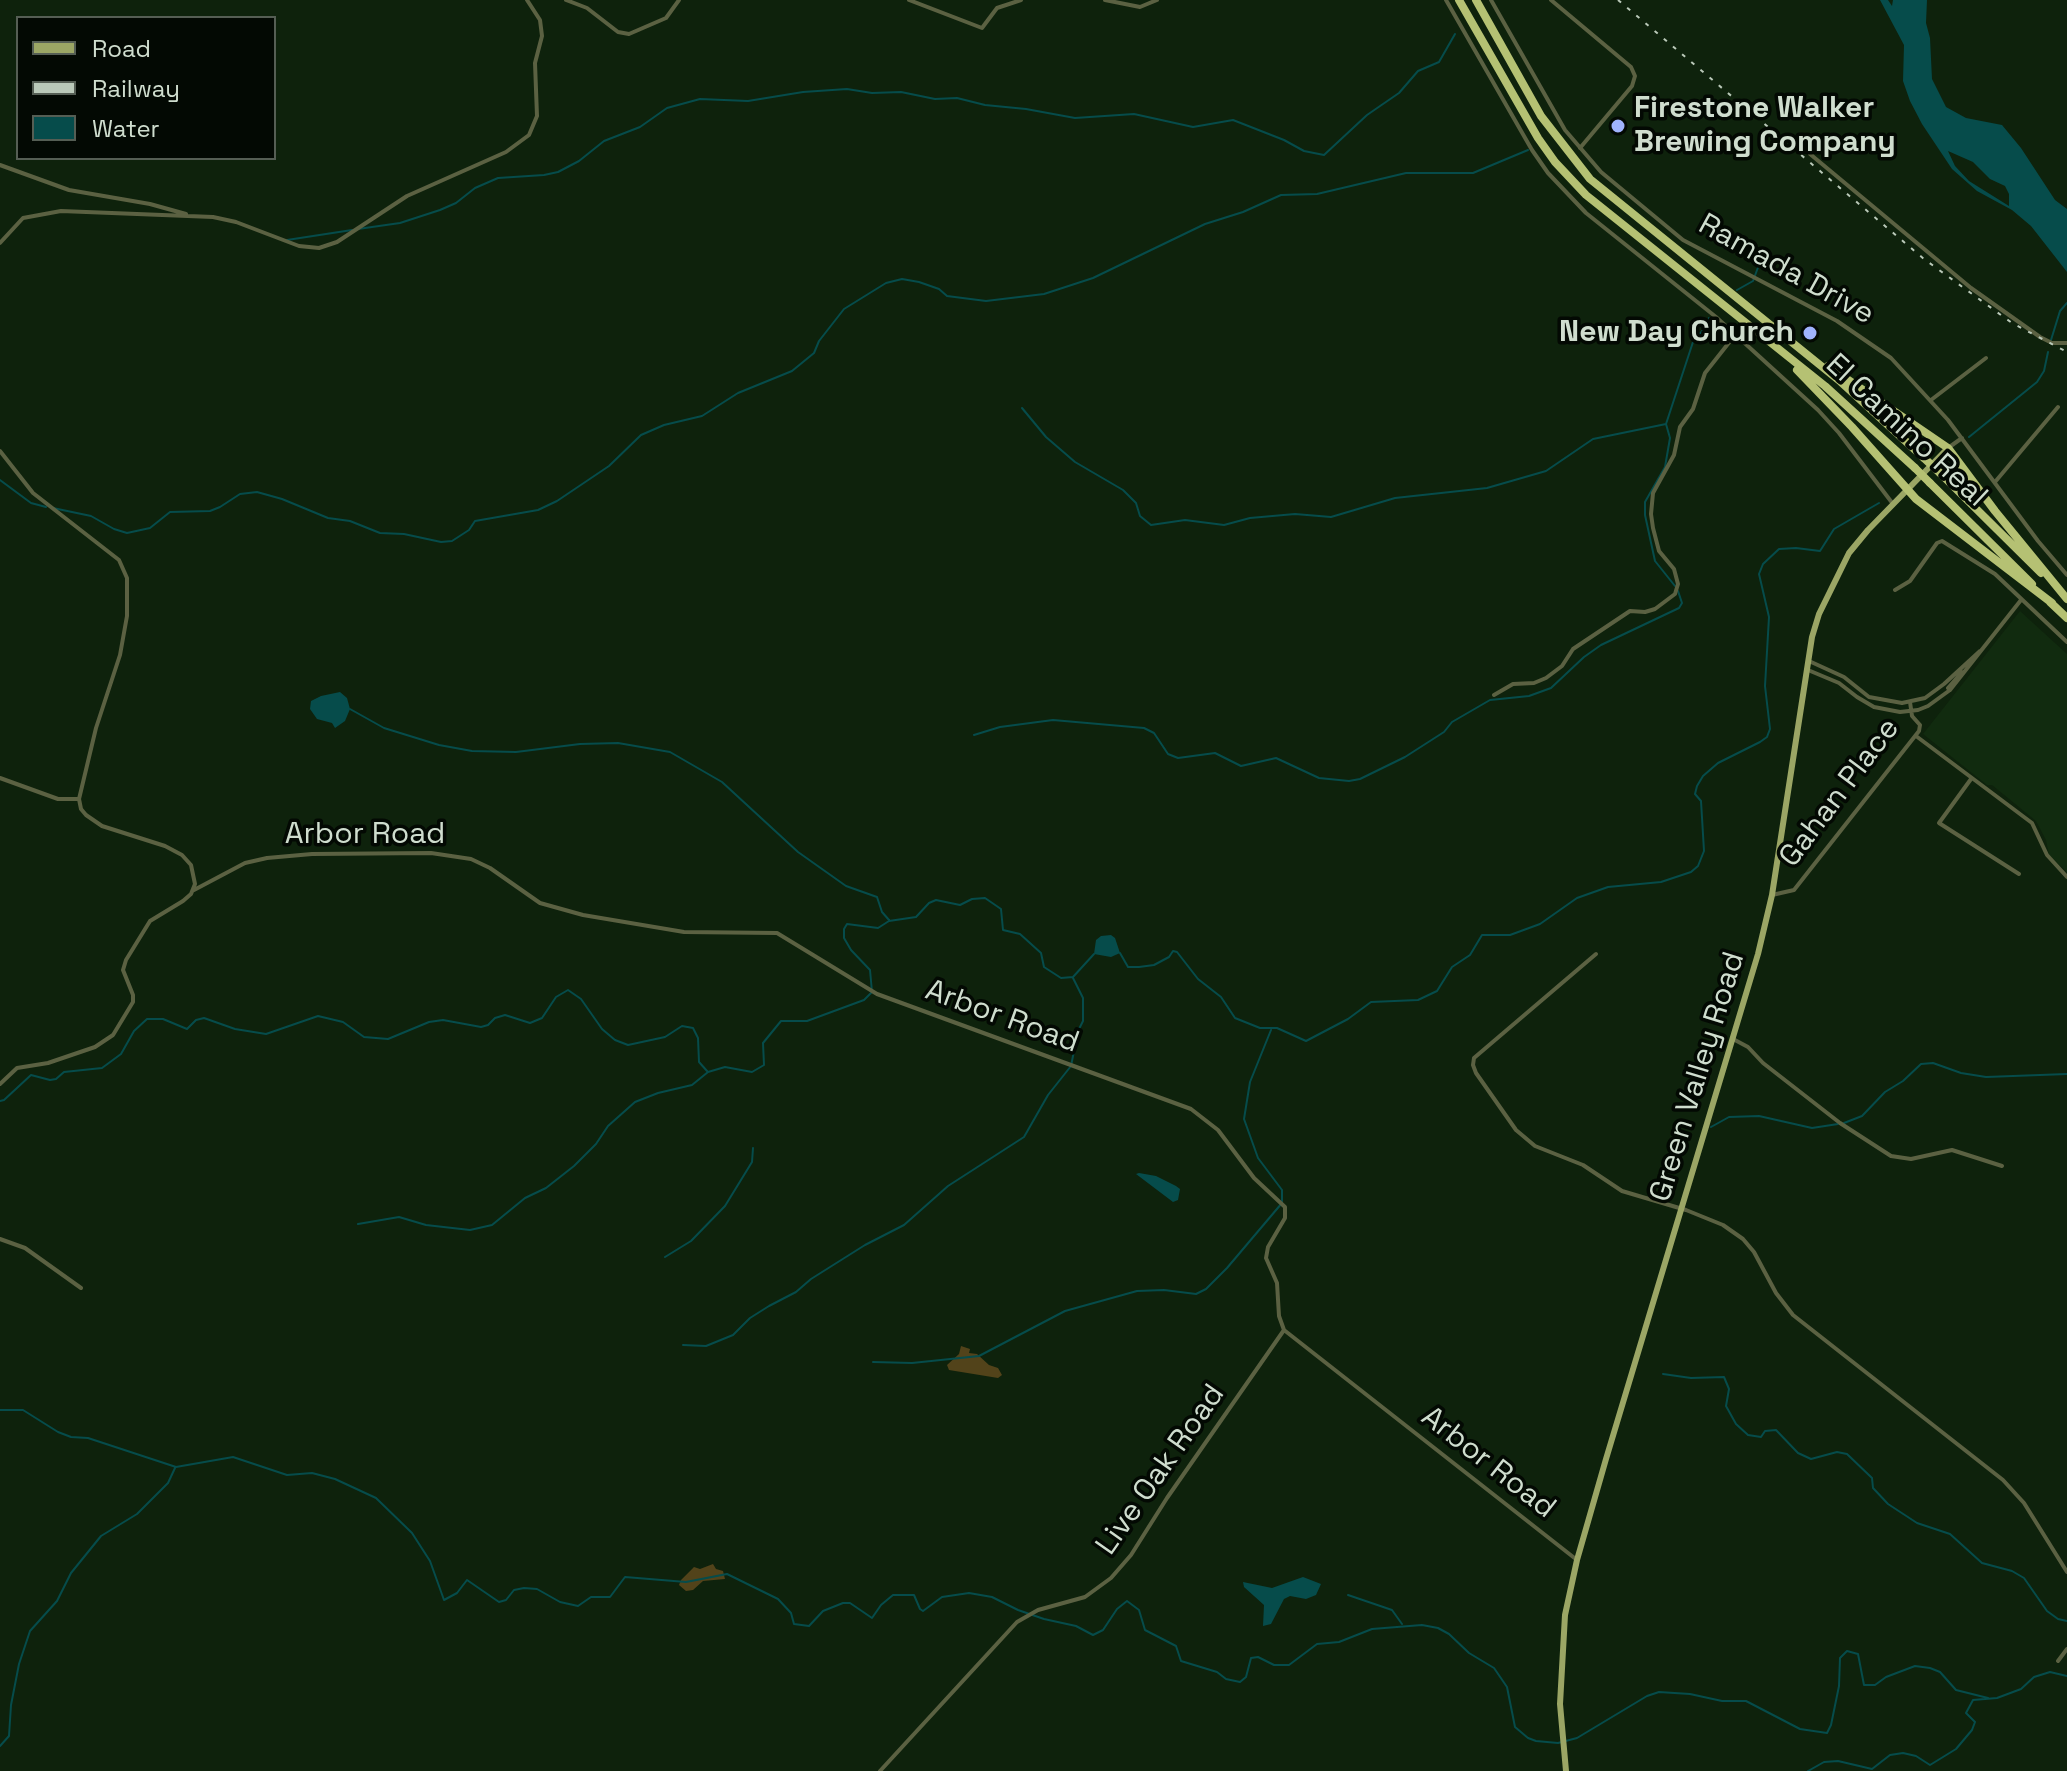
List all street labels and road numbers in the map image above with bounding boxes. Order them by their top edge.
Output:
street label: Ramada Drive [1692,207,1880,333]
street label: El Camino Real [1818,347,1994,515]
street label: Gahan Place [1772,712,1908,874]
street label: Arbor Road [285,817,445,853]
street label: Green Valley Road [1643,948,1753,1206]
street label: Arbor Road [920,973,1084,1061]
street label: Live Oak Road [1089,1378,1233,1562]
street label: Arbor Road [1414,1399,1562,1527]

